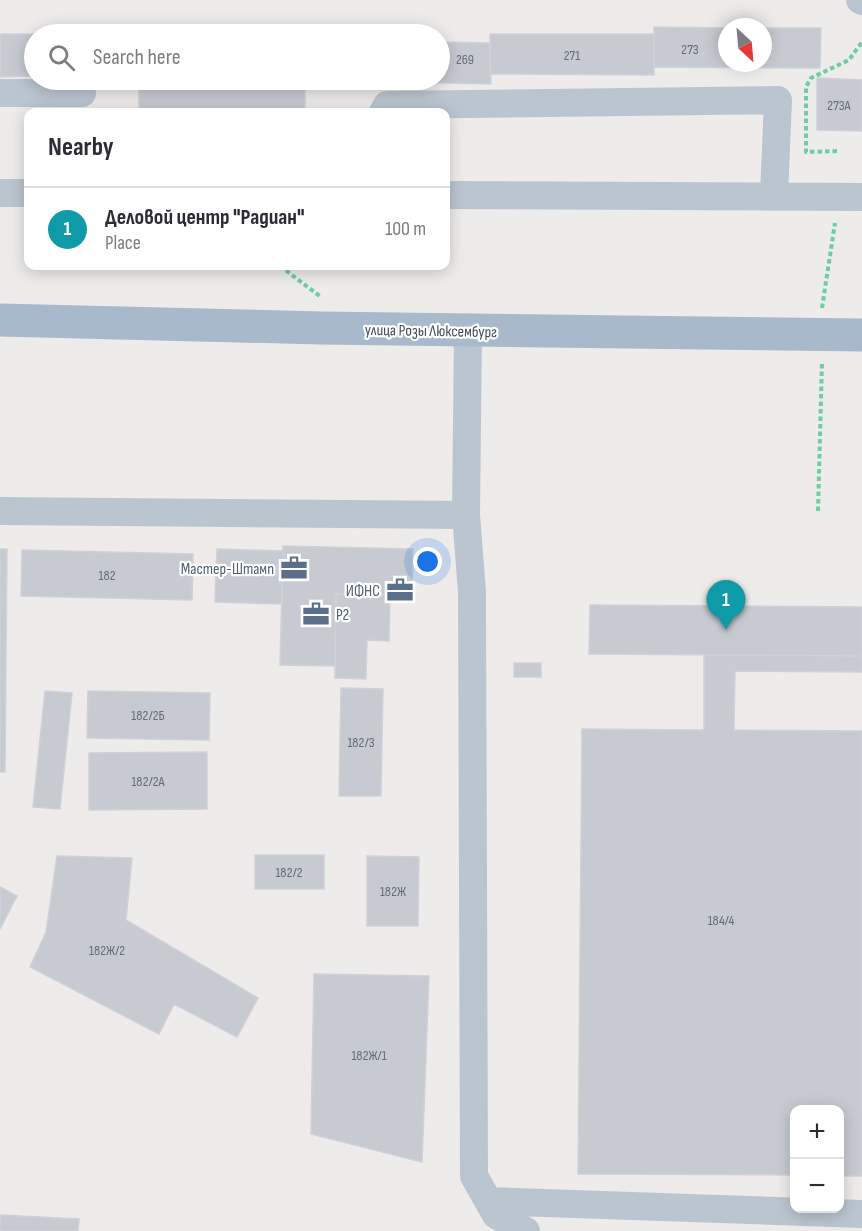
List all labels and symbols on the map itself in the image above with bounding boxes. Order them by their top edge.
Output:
north arrow [718,18,772,72]
house number: 273 [681,41,699,58]
house number: 271 [564,47,580,64]
house number: 269 [456,51,474,68]
house number: 273А [827,97,852,114]
street label: улица Розы Люксембург [365,321,497,342]
your location [413,547,442,576]
office icon: Мастер-Штамп [279,553,309,583]
place label: Мастер-Штамп [181,560,274,579]
house number: 182 [99,567,116,584]
office icon: ИФНС [385,575,415,605]
pin: 1 [706,580,746,630]
place label: ИФНС [346,582,380,601]
office icon: Р2 [301,599,331,629]
place label: Р2 [336,606,349,625]
house number: 182/2Б [131,707,165,724]
house number: 182/3 [347,734,375,751]
house number: 182/2А [131,773,166,790]
house number: 182/2 [275,864,303,881]
house number: 182Ж [380,883,406,900]
house number: 184/4 [708,912,734,929]
house number: 182Ж/2 [89,942,125,959]
house number: 182Ж/1 [351,1047,387,1064]

